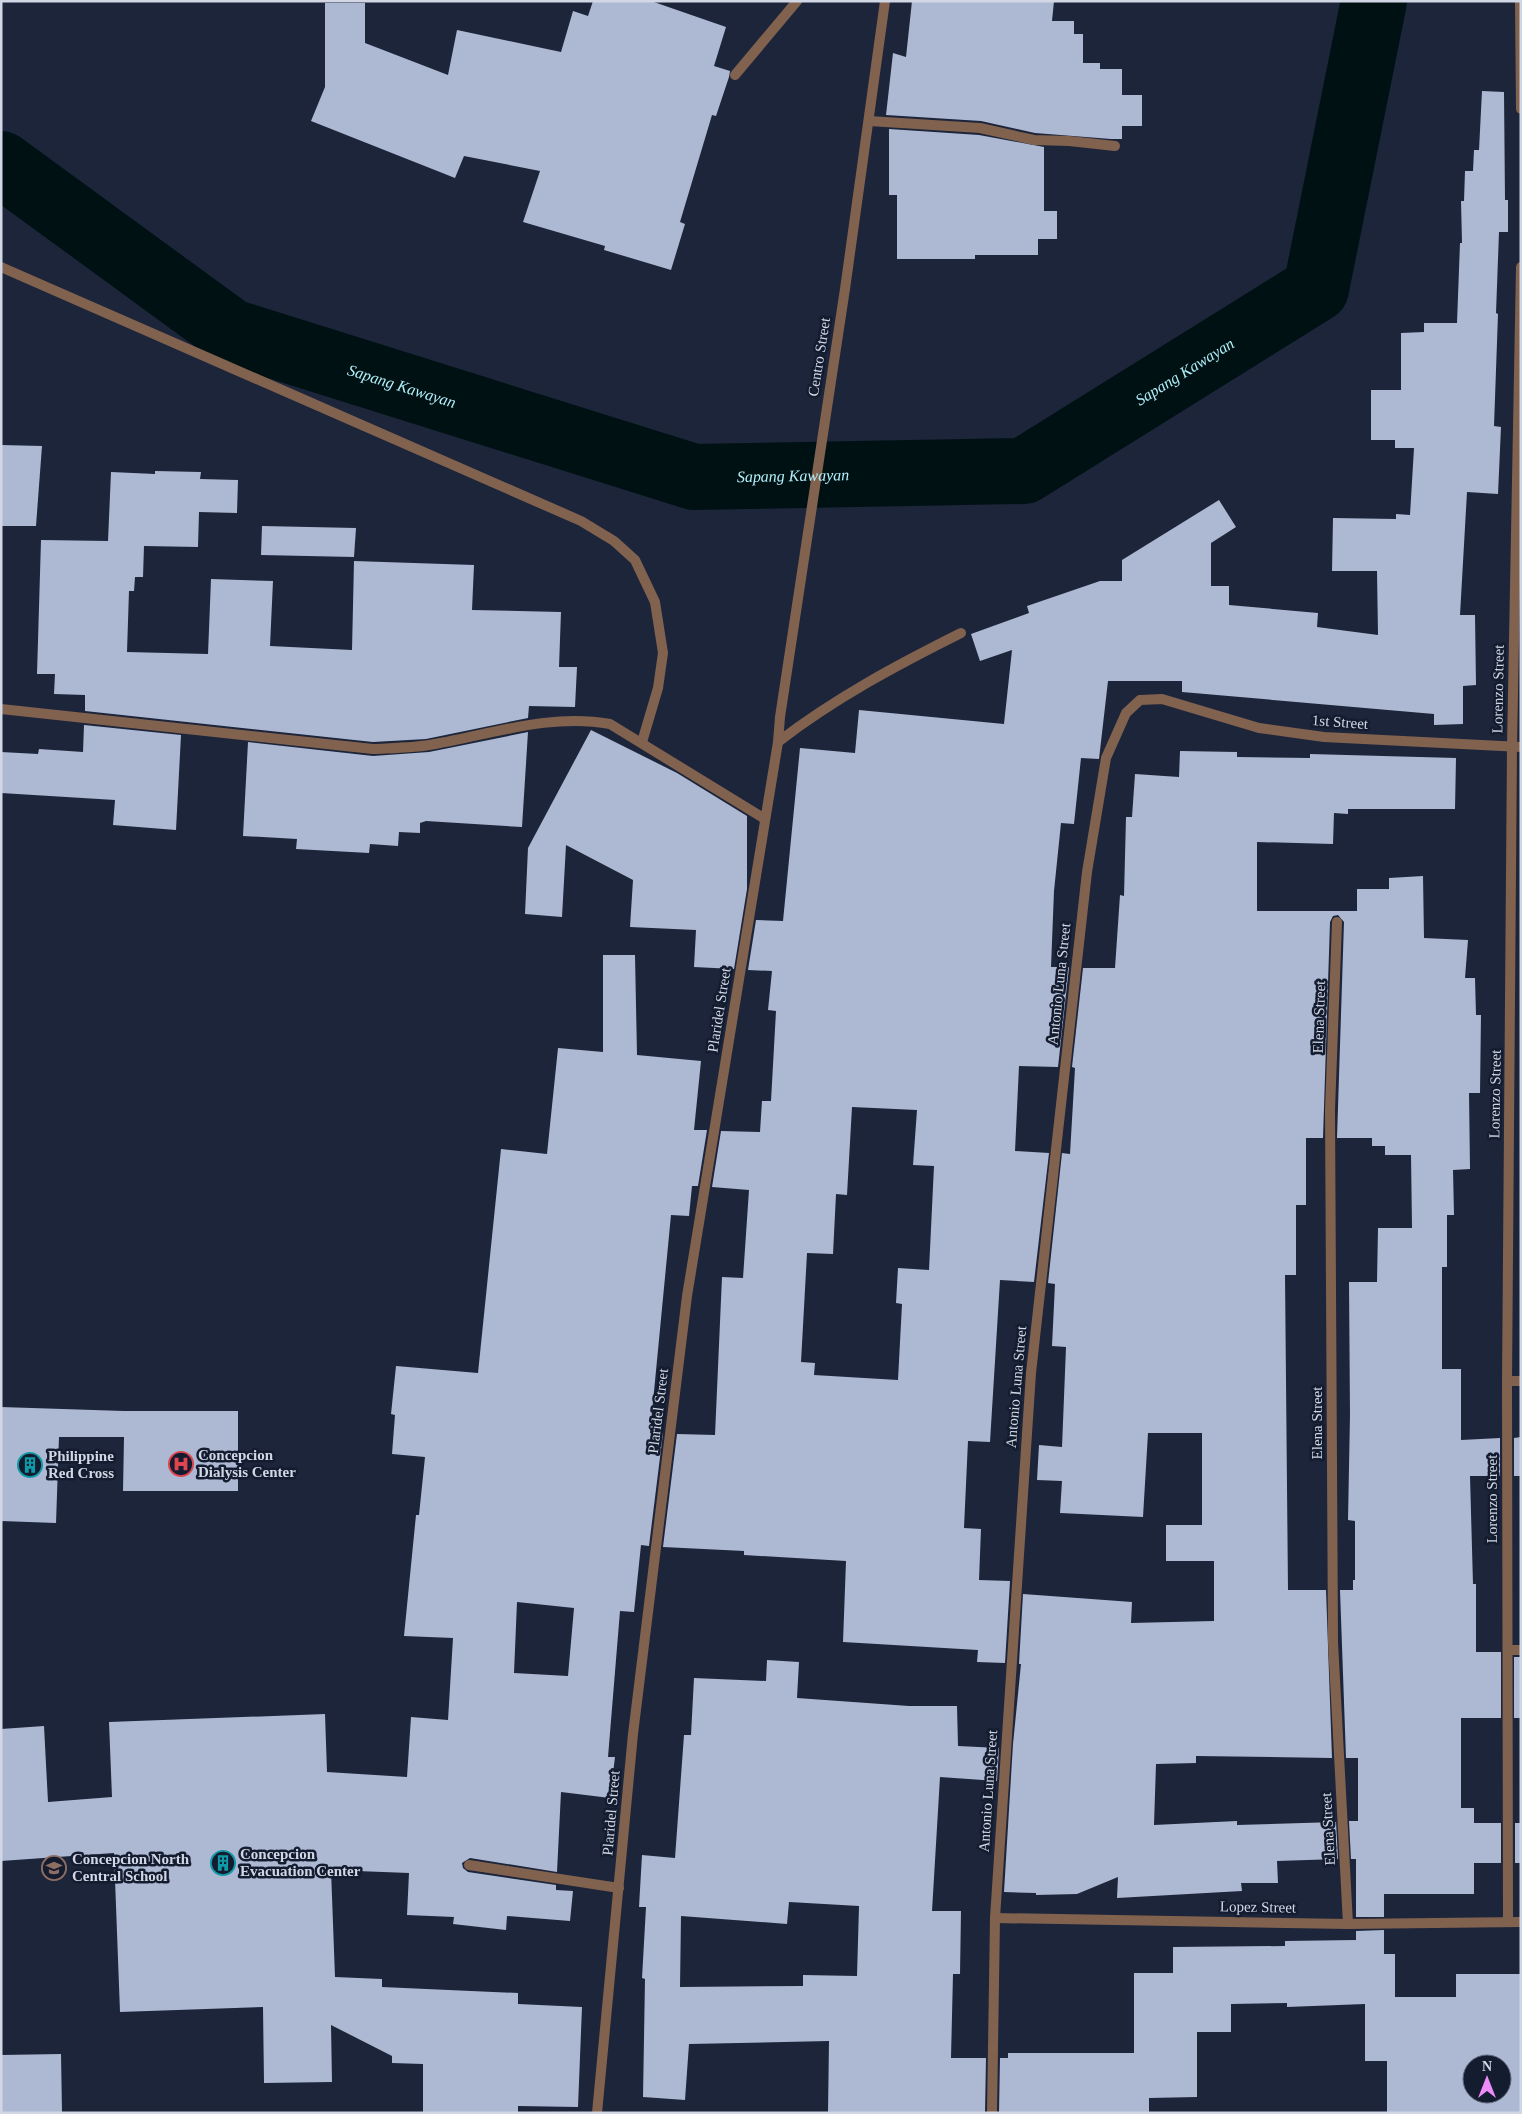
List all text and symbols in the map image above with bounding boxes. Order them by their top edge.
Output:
street label: Centro Street [805,316,833,398]
water label: Sapang Kawayan [1132,334,1237,408]
water label: Sapang Kawayan [346,361,458,410]
water label: Sapang Kawayan [737,466,849,485]
street label: Lorenzo Street [1489,644,1507,733]
street label: 1st Street [1311,712,1369,732]
street label: Antonio Luna Street [1045,921,1073,1046]
street label: Plaridel Street [704,966,734,1053]
street label: Elena Street [1310,979,1328,1054]
street label: Lorenzo Street [1486,1049,1504,1138]
street label: Antonio Luna Street [1003,1324,1029,1449]
street label: Plaridel Street [645,1367,671,1454]
street label: Elena Street [1309,1386,1325,1459]
place label: Concepcion Dialysis Center [198,1447,296,1480]
place label: Philippine Red Cross [48,1448,114,1481]
hospital icon: Concepcion Dialysis Center [168,1451,194,1477]
building icon: Philippine Red Cross [17,1452,43,1478]
street label: Lorenzo Street [1484,1454,1500,1543]
street label: Antonio Luna Street [976,1729,1000,1853]
street label: Plaridel Street [599,1769,623,1856]
street label: Elena Street [1318,1791,1338,1866]
place label: Concepcion Evacuation Center [240,1846,361,1879]
building icon: Concepcion Evacuation Center [210,1850,236,1876]
place label: Concepcion North Central School [72,1851,190,1884]
school or university icon: Concepcion North Central School [41,1855,67,1881]
street label: Lopez Street [1220,1898,1297,1916]
north arrow [1462,2054,1512,2104]
text: N [1482,2059,1492,2074]

